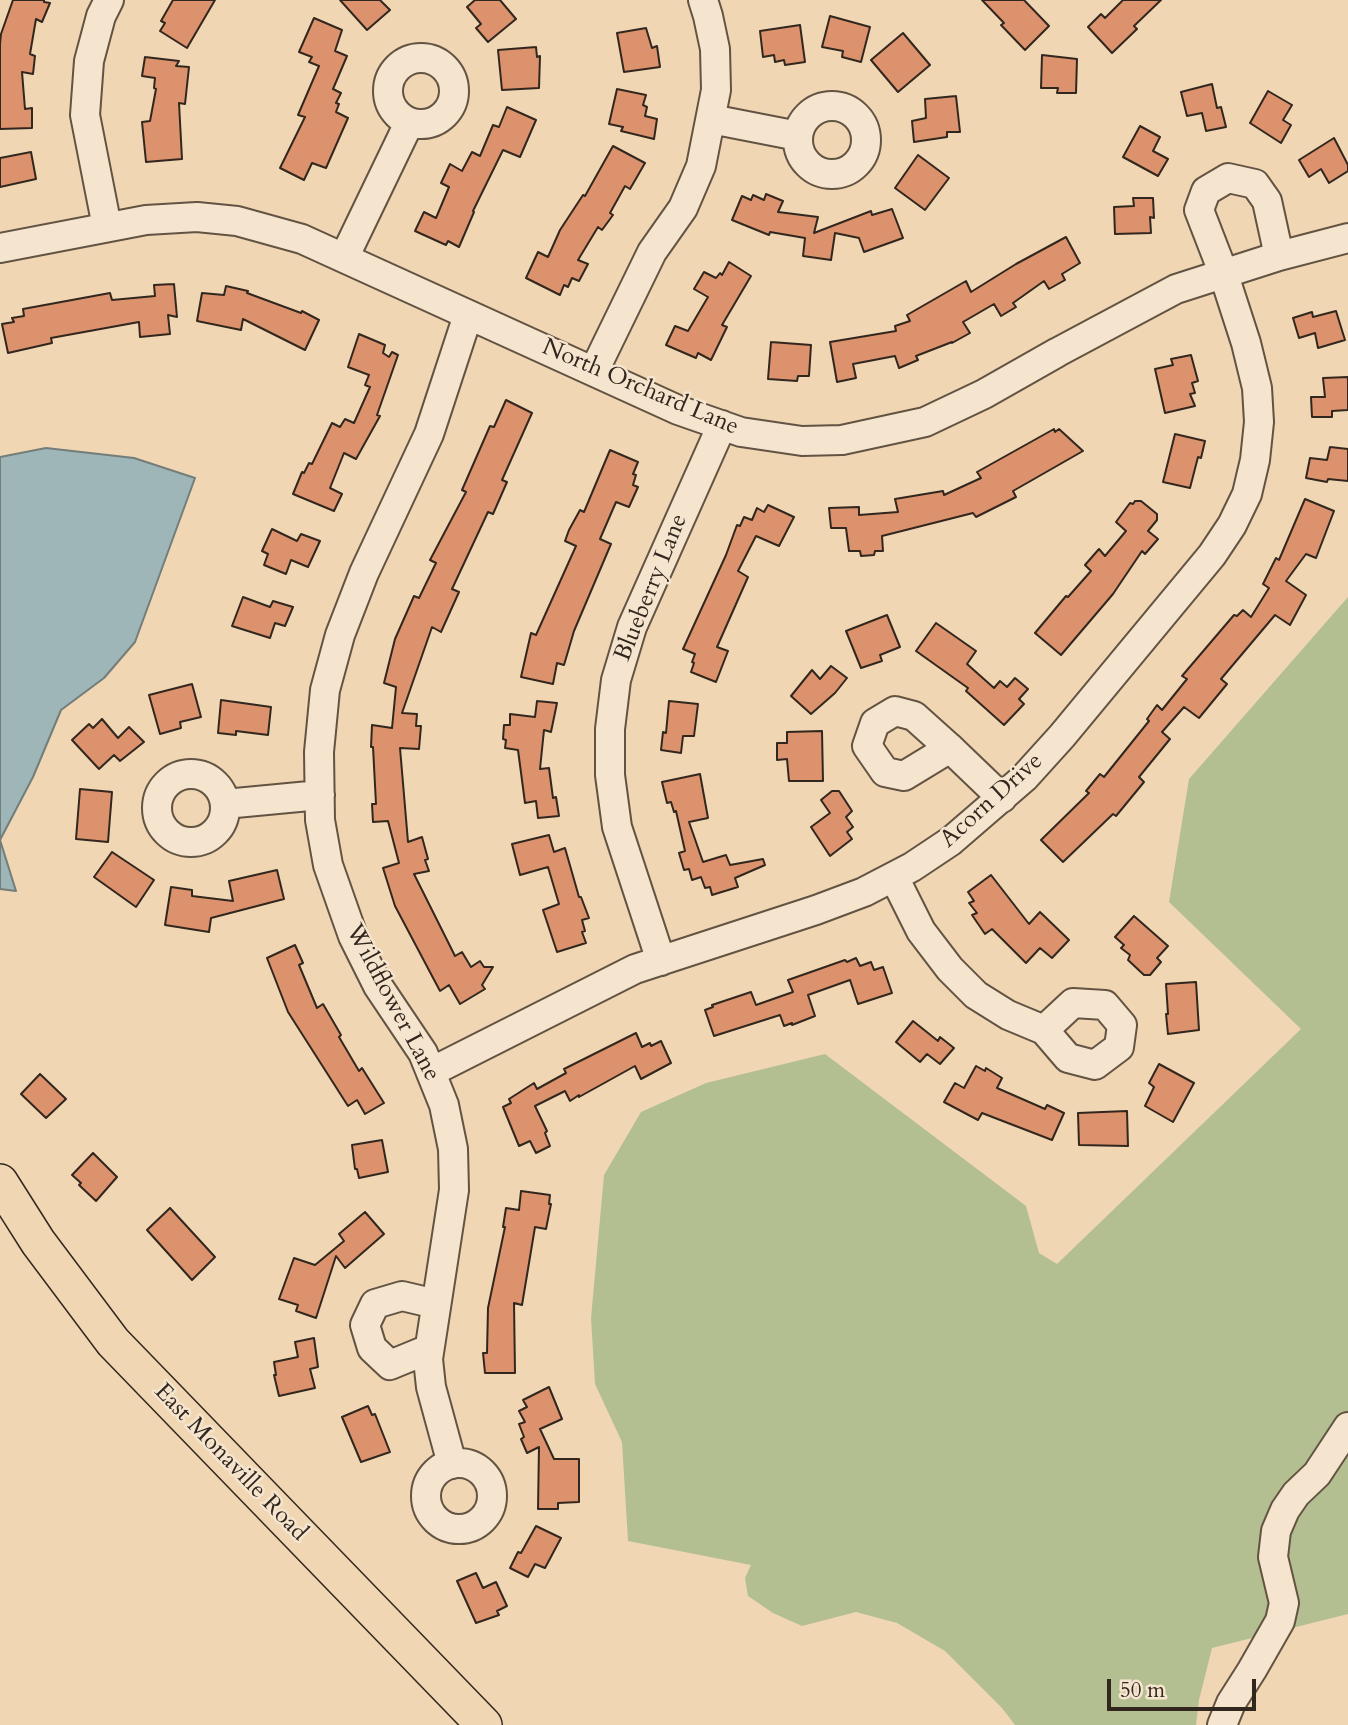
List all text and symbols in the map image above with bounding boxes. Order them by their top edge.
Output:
street label: North Orchard Lane [537,334,743,442]
street label: Blueberry Lane [609,510,695,666]
street label: Acorn Drive [935,748,1049,854]
street label: Wildflower Lane [339,920,445,1086]
street label: East Monaville Road [147,1378,313,1548]
scale bar [1110,1666,1259,1710]
text: 50 m [1120,1676,1165,1705]

